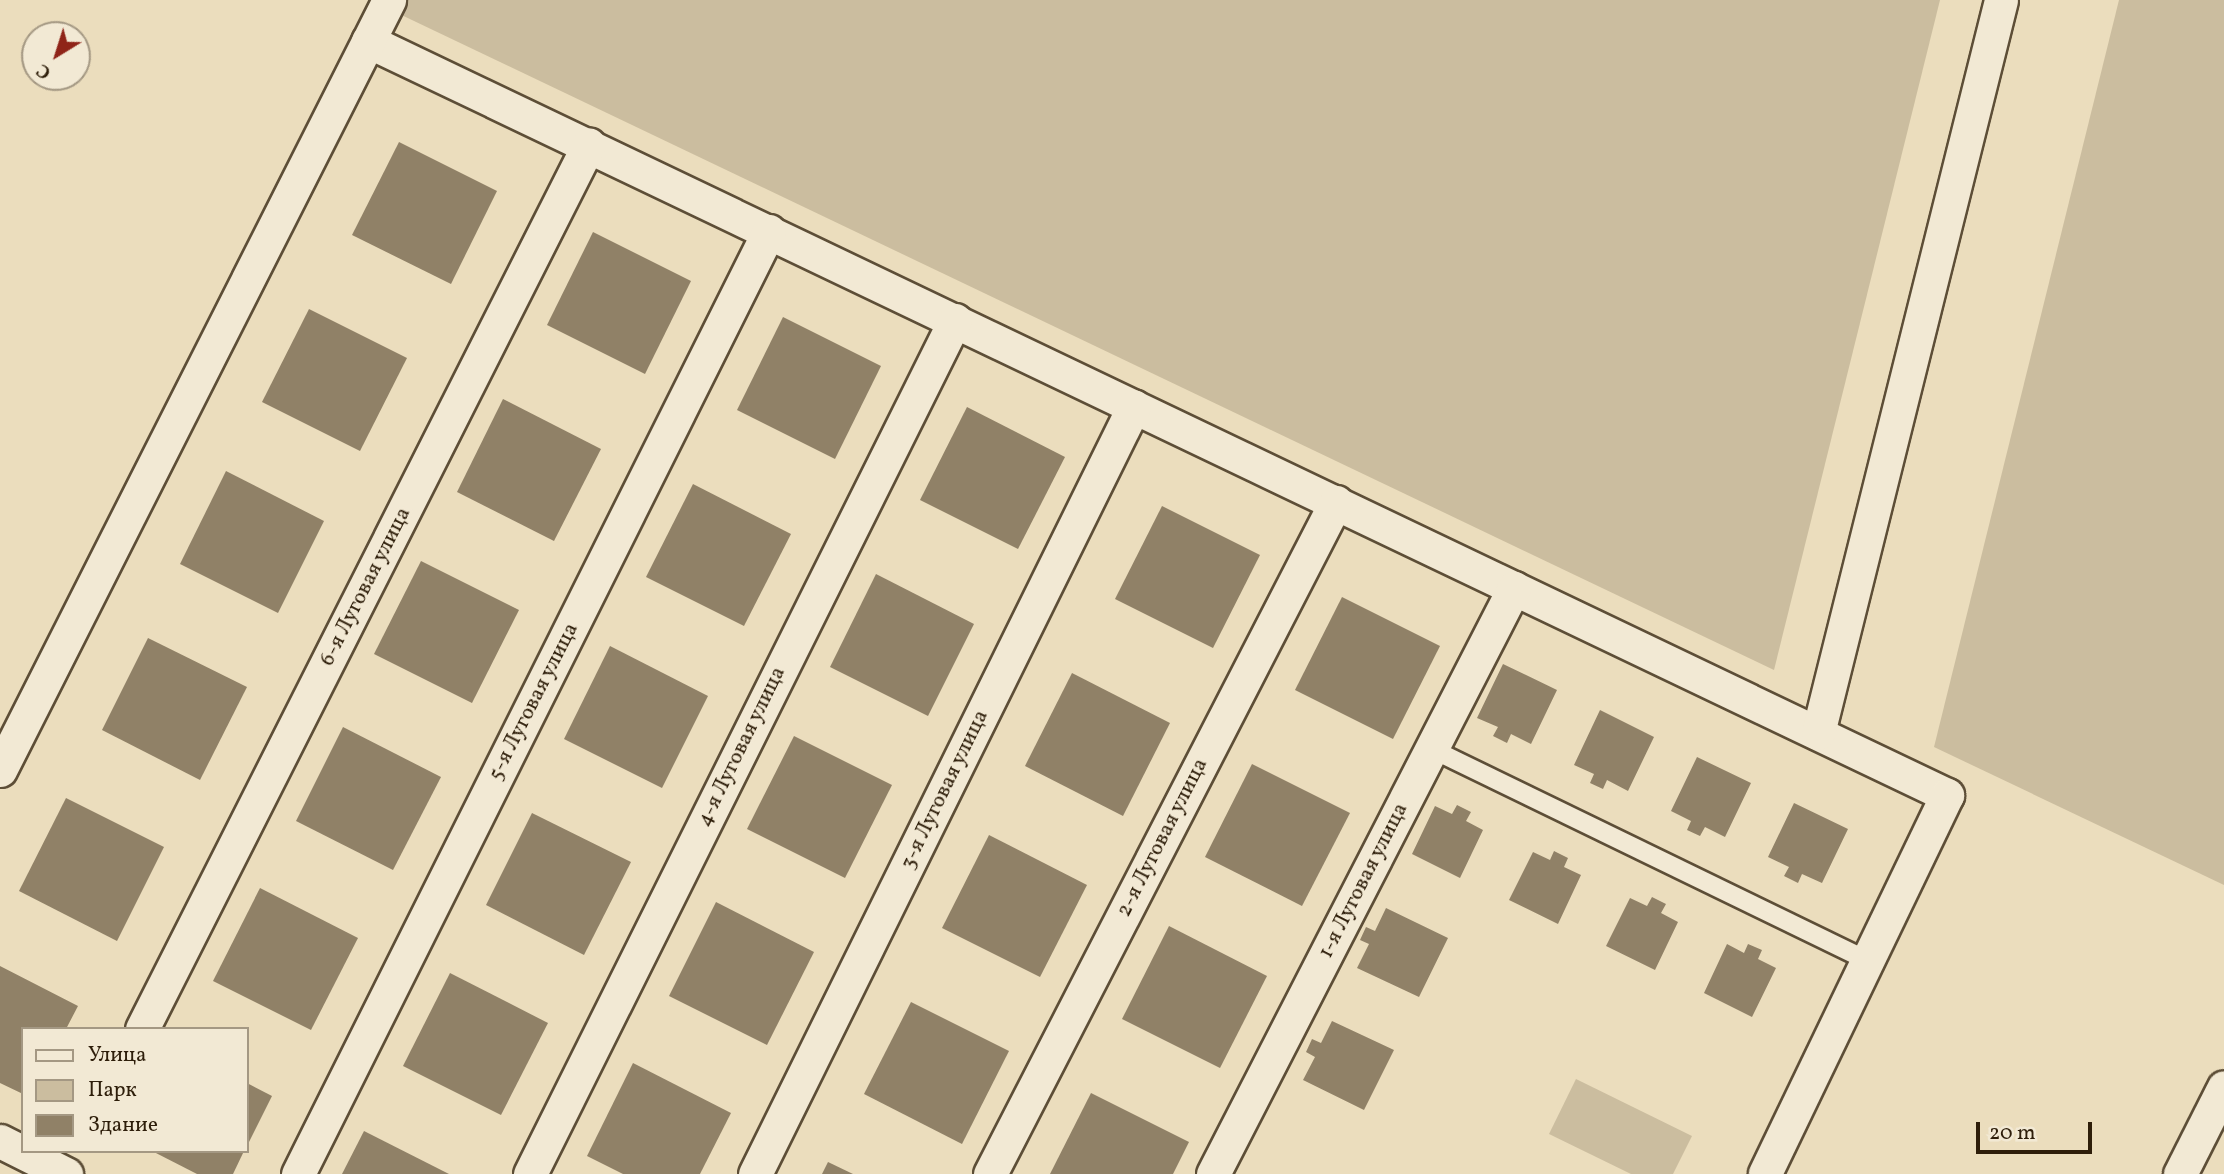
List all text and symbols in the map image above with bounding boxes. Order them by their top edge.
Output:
north arrow [21,21,91,91]
text: С [31,57,57,85]
street label: 6-я Луговая улица [315,503,417,671]
street label: 5-я Луговая улица [483,619,585,785]
street label: 4-я Луговая улица [692,663,792,831]
street label: 3-я Луговая улица [895,706,995,874]
street label: 2-я Луговая улица [1112,754,1214,922]
street label: 1-я Луговая улица [1314,799,1414,963]
legend [21,1027,248,1153]
text: Улица [88,1041,146,1070]
text: Парк [88,1076,137,1105]
scale bar [1979,1108,2094,1152]
text: Здание [88,1111,158,1140]
text: 20 m [1989,1119,2035,1148]

